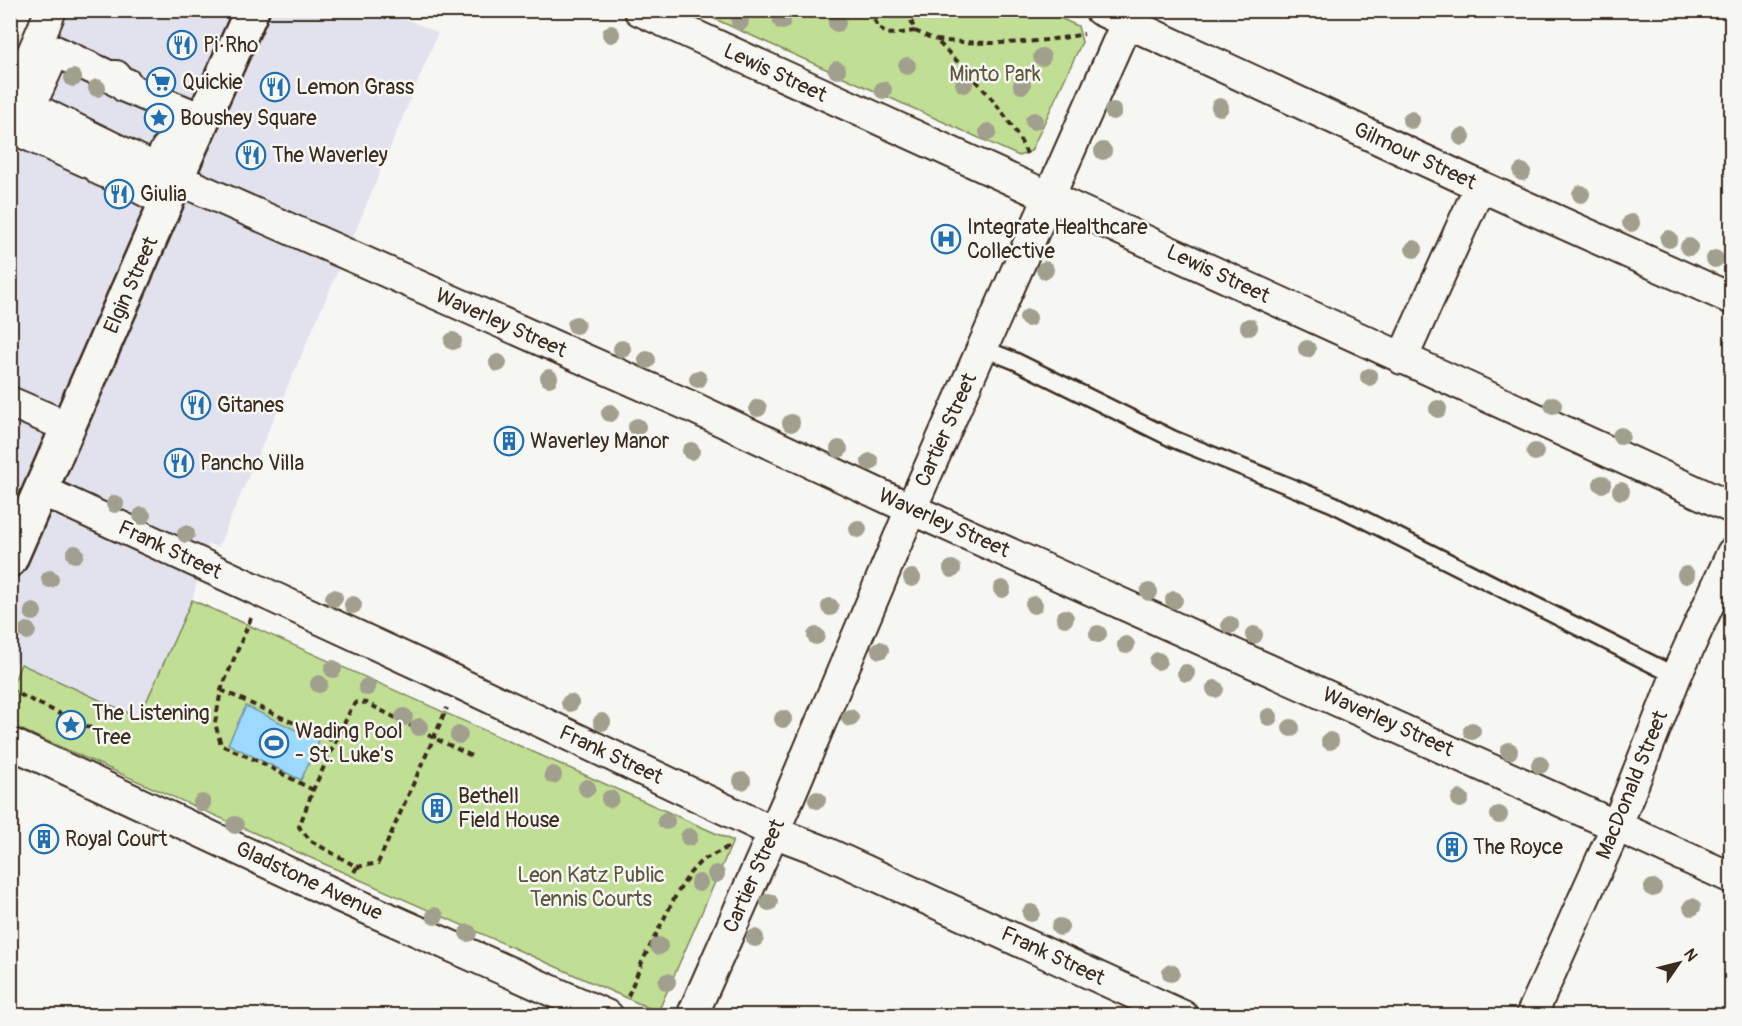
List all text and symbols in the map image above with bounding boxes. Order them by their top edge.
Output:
restaurant icon: Pi·Rho [166,29,198,61]
place label: Pi·Rho [203,32,258,59]
street label: Lewis Street [719,37,831,109]
park label: Minto Park [949,61,1041,88]
supermarket icon: Quickie [145,66,177,98]
place label: Quickie [182,69,243,96]
restaurant icon: Lemon Grass [259,71,291,103]
place label: Lemon Grass [296,74,415,101]
place icon: Boushey Square [143,102,175,134]
place label: Boushey Square [180,105,317,132]
street label: Gilmour Street [1349,116,1481,196]
restaurant icon: The Waverley [235,139,267,171]
place label: The Waverley [272,142,388,169]
restaurant icon: Giulia [103,178,135,210]
place label: Giulia [140,181,187,208]
place label: Integrate Healthcare Collective [967,214,1148,265]
hospital icon: Integrate Healthcare Collective [930,223,962,255]
street label: Elgin Street [98,232,165,338]
street label: Lewis Street [1162,238,1274,310]
street label: Waverley Street [431,282,571,364]
street label: Cartier Street [909,368,983,491]
restaurant icon: Gitanes [180,389,212,421]
place label: Gitanes [217,392,284,419]
building icon: Waverley Manor [493,425,525,457]
place label: Waverley Manor [530,428,670,455]
restaurant icon: Pancho Villa [163,447,195,479]
place label: Pancho Villa [200,450,304,477]
street label: Waverley Street [874,482,1014,564]
street label: Frank Street [114,514,227,586]
street label: Waverley Street [1318,681,1458,763]
place label: The Listening Tree [92,700,210,751]
street label: MacDonald Street [1590,706,1674,863]
place icon: The Listening Tree [55,709,87,741]
place label: Wading Pool - St. Luke's [295,718,403,769]
street label: Frank Street [555,719,668,791]
sports icon: Wading Pool - St. Luke's [258,727,290,759]
place label: Bethell Field House [458,783,560,834]
building icon: Bethell Field House [421,792,453,824]
street label: Cartier Street [717,814,791,937]
building icon: Royal Court [28,823,60,855]
place label: Royal Court [65,826,168,853]
building icon: The Royce [1436,831,1468,863]
place label: The Royce [1473,834,1563,861]
street label: Gladstone Avenue [231,835,387,927]
park label: Leon Katz Public Tennis Courts [517,862,665,913]
street label: Frank Street [997,920,1110,992]
north arrow [1649,933,1709,993]
text: N [1679,945,1702,965]

